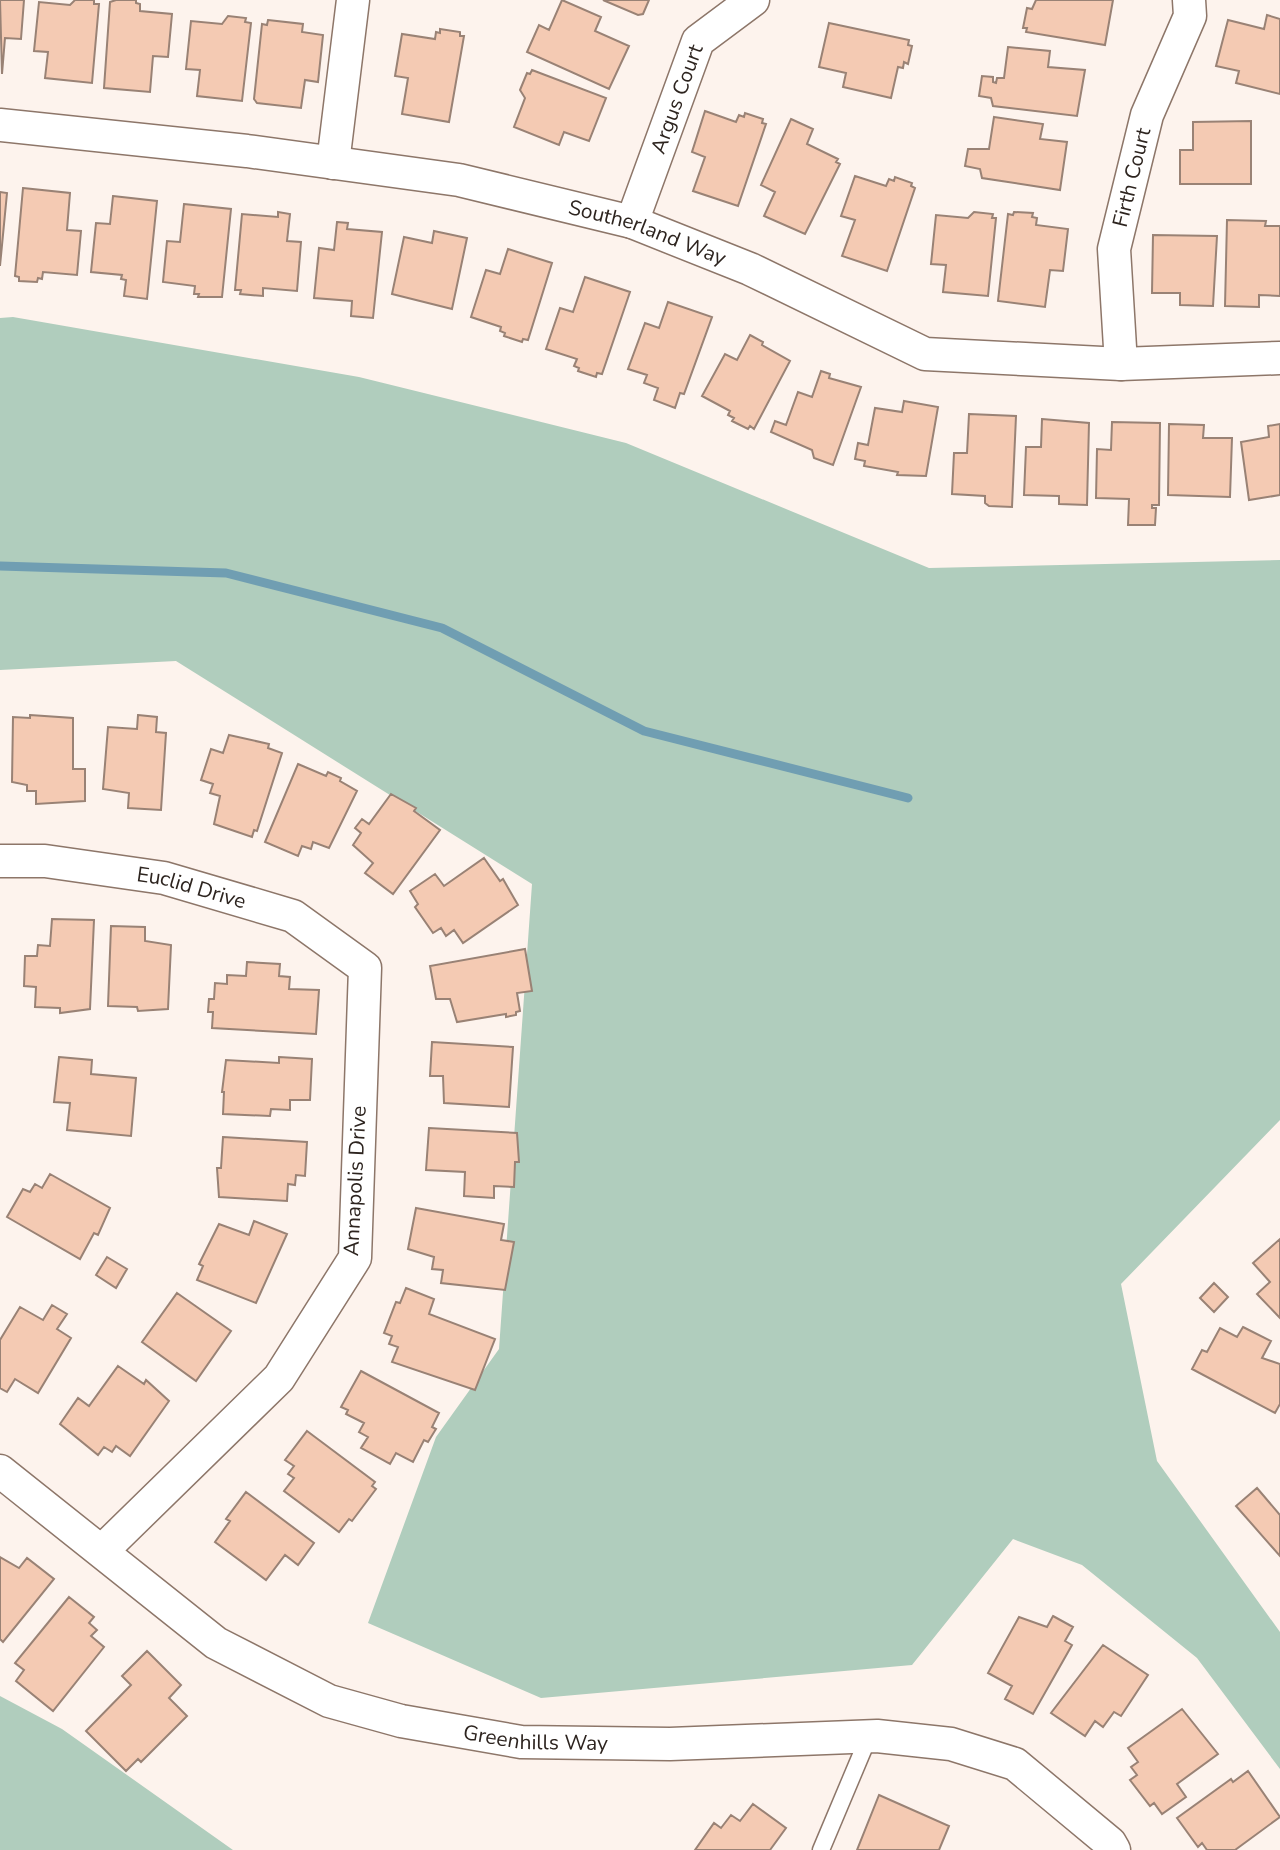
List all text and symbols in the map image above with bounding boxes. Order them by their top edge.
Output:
street label: Argus Court [644,40,710,158]
street label: Firth Court [1106,124,1158,230]
street label: Southerland Way [566,193,730,272]
street label: Euclid Drive [135,860,249,915]
street label: Annapolis Drive [337,1105,373,1257]
street label: Greenhills Way [461,1718,608,1757]

